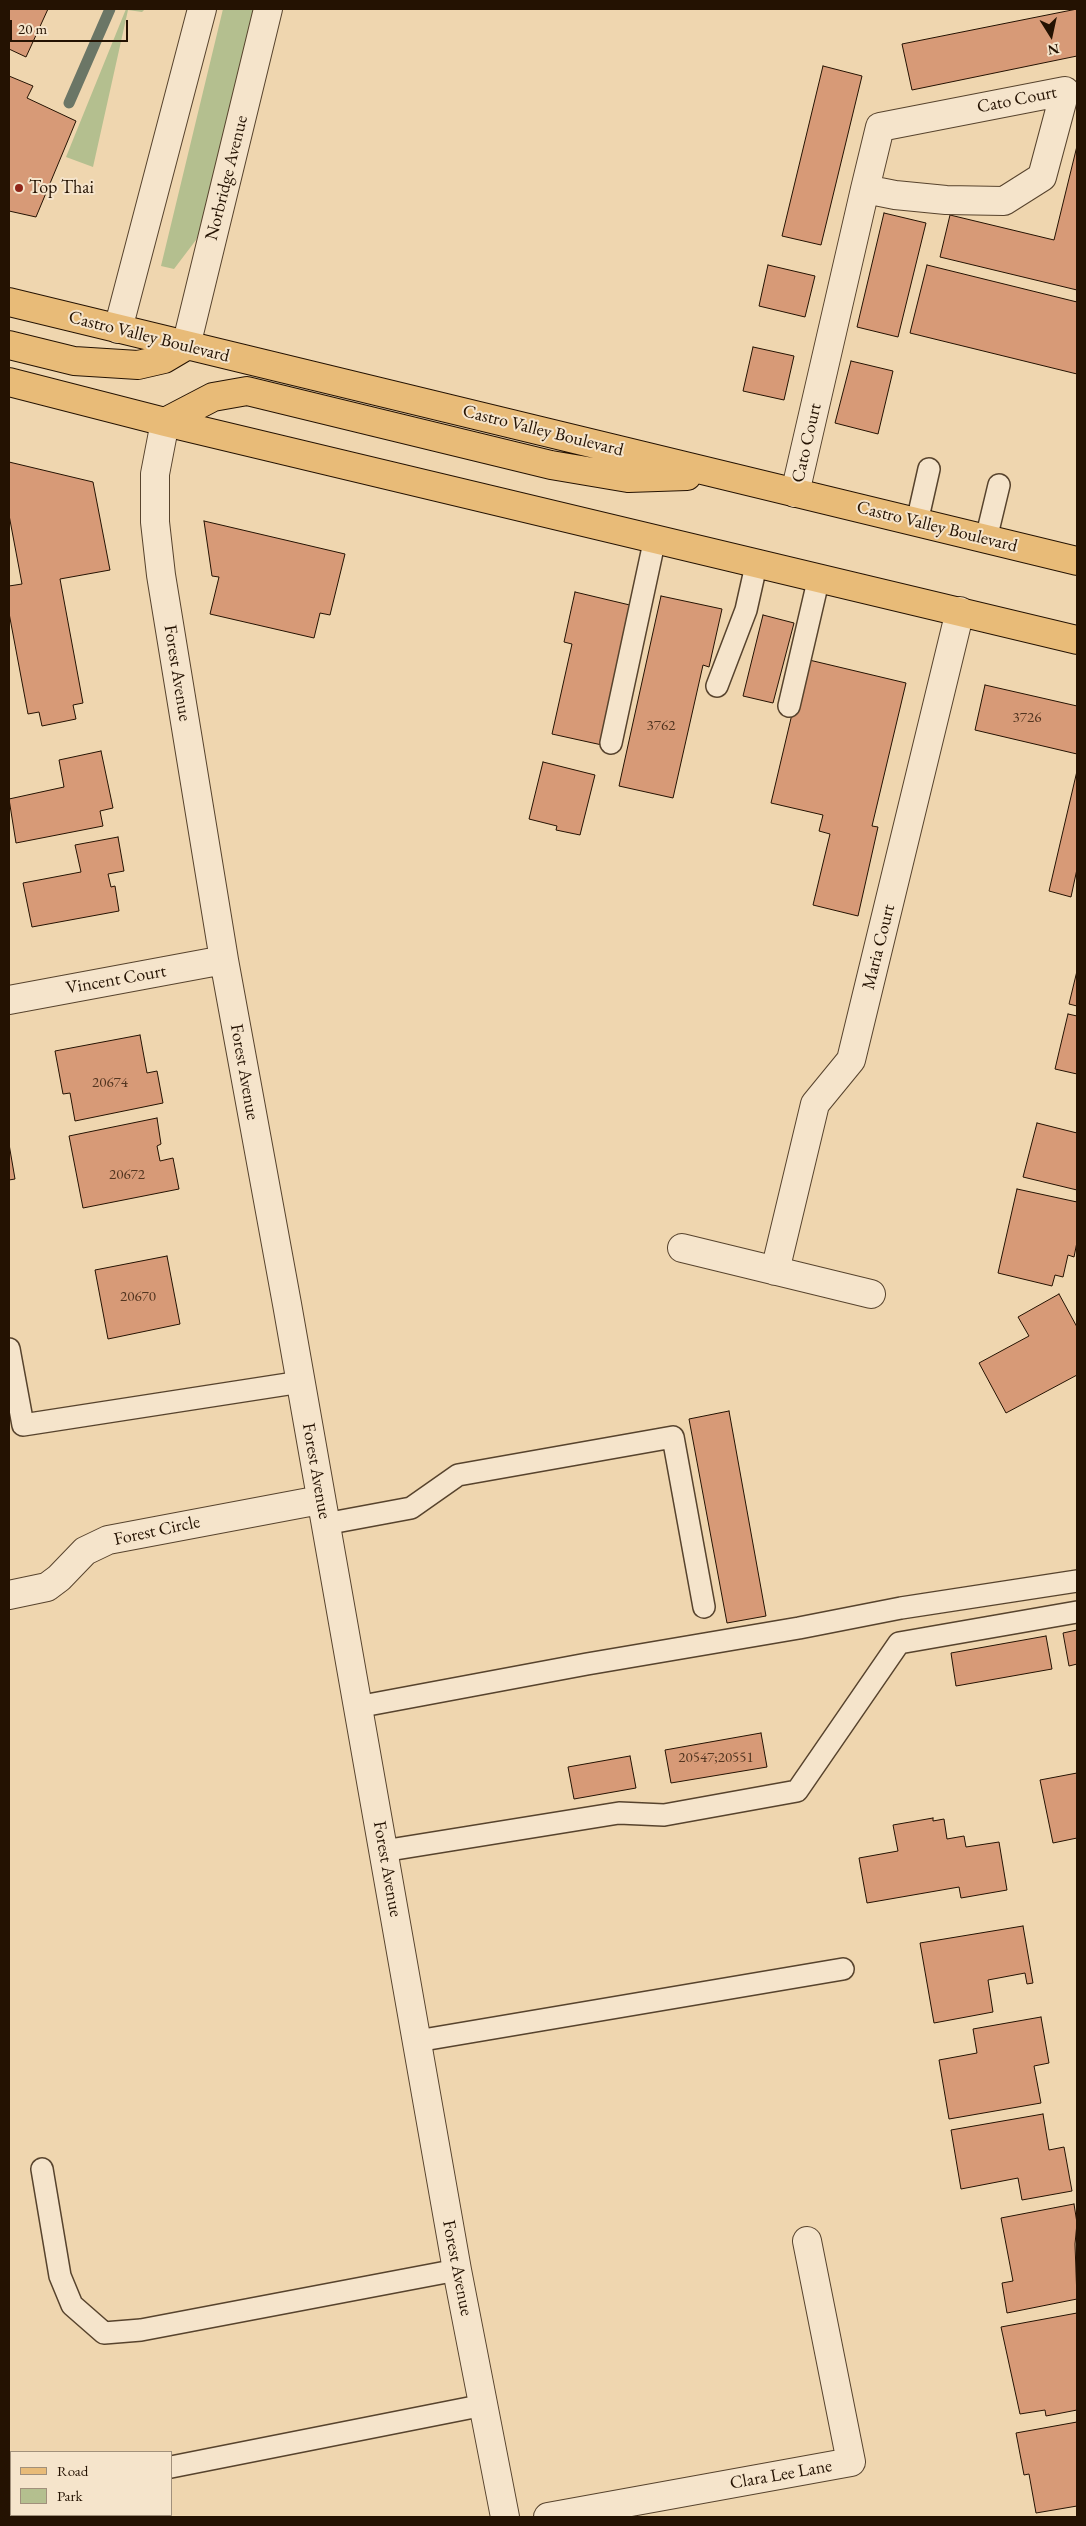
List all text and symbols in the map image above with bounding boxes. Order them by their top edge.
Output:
scale bar [12,10,130,42]
north arrow [1026,10,1076,60]
text: 20 m [18,19,47,38]
text: N [1046,40,1061,60]
street label: Cato Court [975,82,1059,118]
street label: Norbridge Avenue [201,113,253,243]
place label: Top Thai [29,177,94,199]
marker: Top Thai [13,182,25,194]
street label: Castro Valley Boulevard [66,307,232,367]
street label: Castro Valley Boulevard [460,401,626,461]
street label: Cato Court [787,401,827,485]
street label: Castro Valley Boulevard [854,497,1020,557]
street label: Forest Avenue [159,623,195,723]
house number: 3726 [1013,709,1041,727]
house number: 3762 [647,717,675,735]
street label: Maria Court [858,902,900,992]
street label: Vincent Court [64,961,168,999]
street label: Forest Avenue [225,1022,263,1122]
house number: 20674 [92,1074,128,1092]
house number: 20672 [109,1166,145,1184]
house number: 20670 [120,1288,156,1306]
street label: Forest Avenue [297,1421,335,1521]
street label: Forest Circle [112,1511,202,1551]
house number: 20547;20551 [678,1749,754,1767]
street label: Forest Avenue [368,1819,406,1919]
street label: Forest Avenue [437,2218,477,2318]
legend [10,2451,172,2516]
street label: Clara Lee Lane [728,2455,834,2495]
text: Road [57,2461,88,2480]
text: Park [57,2486,83,2505]

